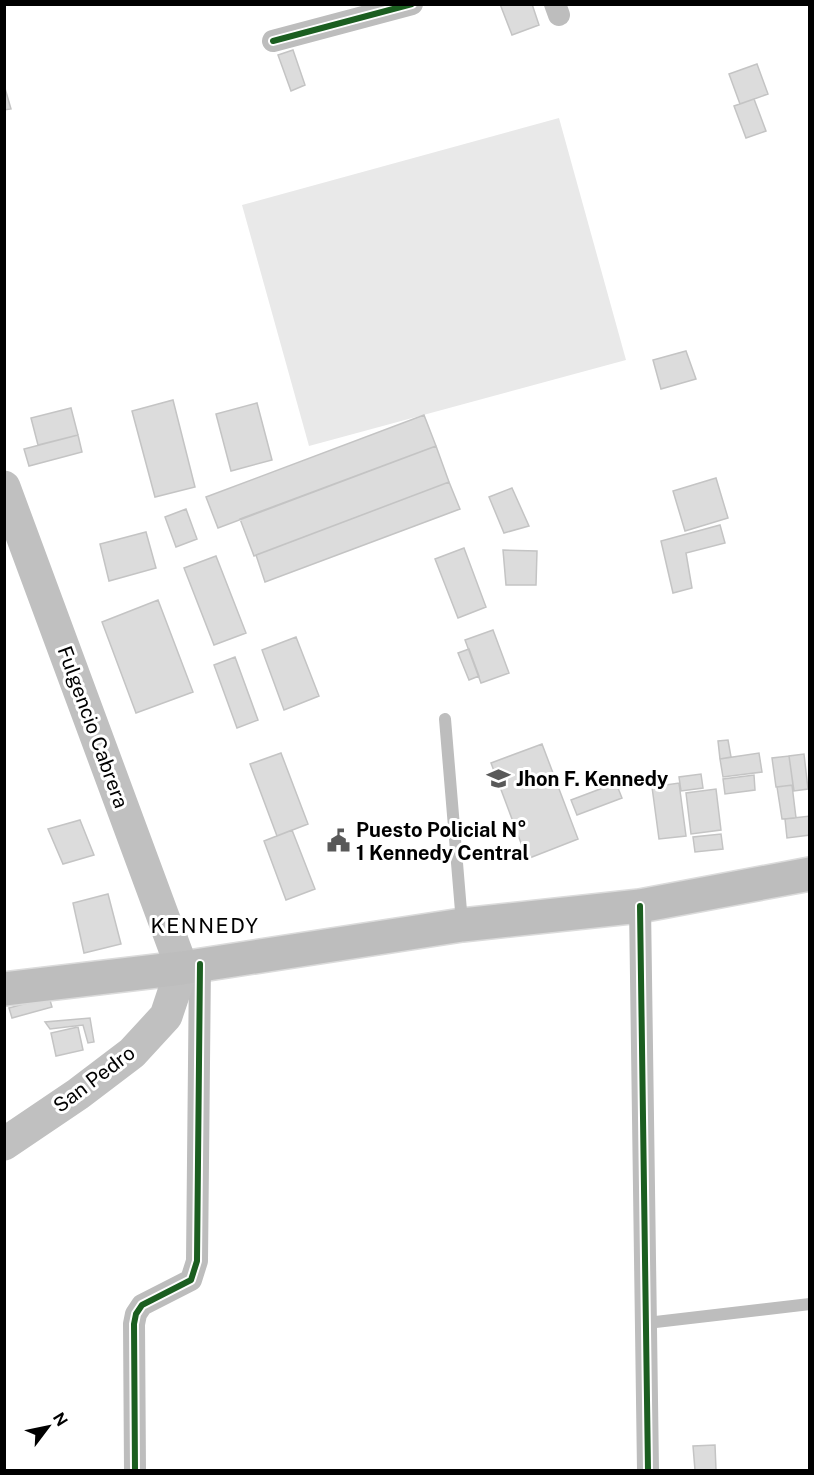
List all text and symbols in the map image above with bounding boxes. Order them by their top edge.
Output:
street label: Fulgencio Cabrera [53,643,133,811]
school or university icon: Jhon F. Kennedy [485,766,511,792]
place label: Jhon F. Kennedy [516,767,668,791]
place label: Puesto Policial N° 1 Kennedy Central [356,818,529,865]
public building icon: Puesto Policial N° 1 Kennedy Central [325,828,351,854]
district label: KENNEDY [150,913,260,938]
street label: San Pedro [49,1041,139,1117]
north arrow [18,1397,78,1457]
text: N [49,1409,72,1430]

